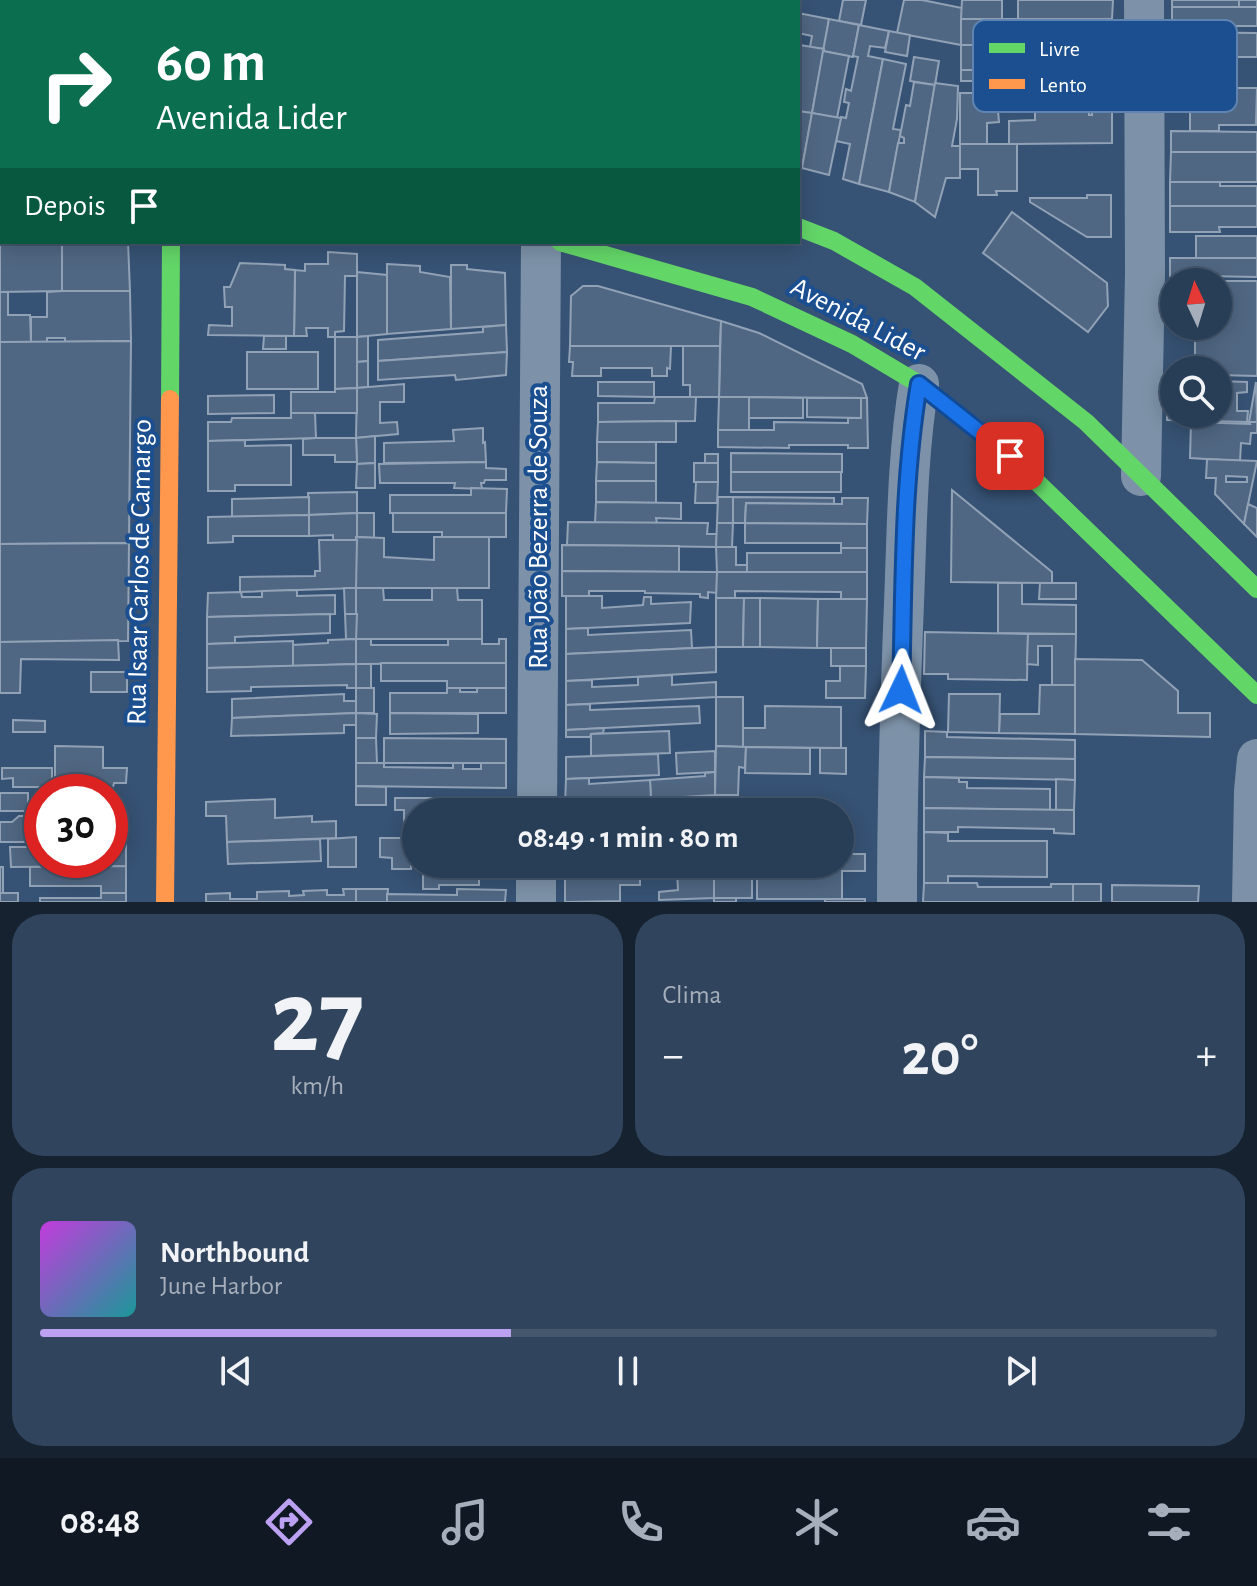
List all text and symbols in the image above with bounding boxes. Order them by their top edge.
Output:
legend [973,20,1237,112]
icon: right [24,32,128,136]
text: 60 m [156,35,266,91]
text: Livre [1039,38,1080,60]
text: Lento [1039,74,1087,96]
text: Avenida Lider [156,100,347,136]
icon: arrive [122,184,166,228]
text: Depois [24,191,106,221]
north arrow [1160,268,1232,340]
map controls [1160,268,1232,428]
street label: Avenida Lider [786,273,930,367]
button: search [1160,356,1232,428]
street label: Rua João Bezerra de Souza [525,385,553,669]
street label: Rua Isaar Carlos de Camargo [123,419,157,725]
pin [976,422,1044,490]
icon: arrive [988,434,1032,478]
position arrow [859,648,943,732]
speed limit sign: 30 [24,774,128,878]
text: 08:49 · 1 min · 80 m [517,823,739,853]
text: 27 [270,967,364,1071]
text: Clima [663,982,722,1008]
text: 20° [901,1026,978,1086]
text: − [663,1034,684,1078]
text: + [1196,1034,1217,1078]
text: km/h [290,1073,344,1099]
text: Northbound [160,1238,309,1268]
text: June Harbor [160,1273,282,1299]
icon: previous [214,1349,258,1393]
icon: pause [606,1349,650,1393]
icon: next [999,1349,1043,1393]
icon: directions [261,1494,317,1550]
icon: music [437,1494,493,1550]
icon: phone [613,1494,669,1550]
icon: climate [789,1494,845,1550]
icon: car [965,1494,1021,1550]
icon: filters [1141,1494,1197,1550]
text: 08:48 [60,1504,141,1540]

